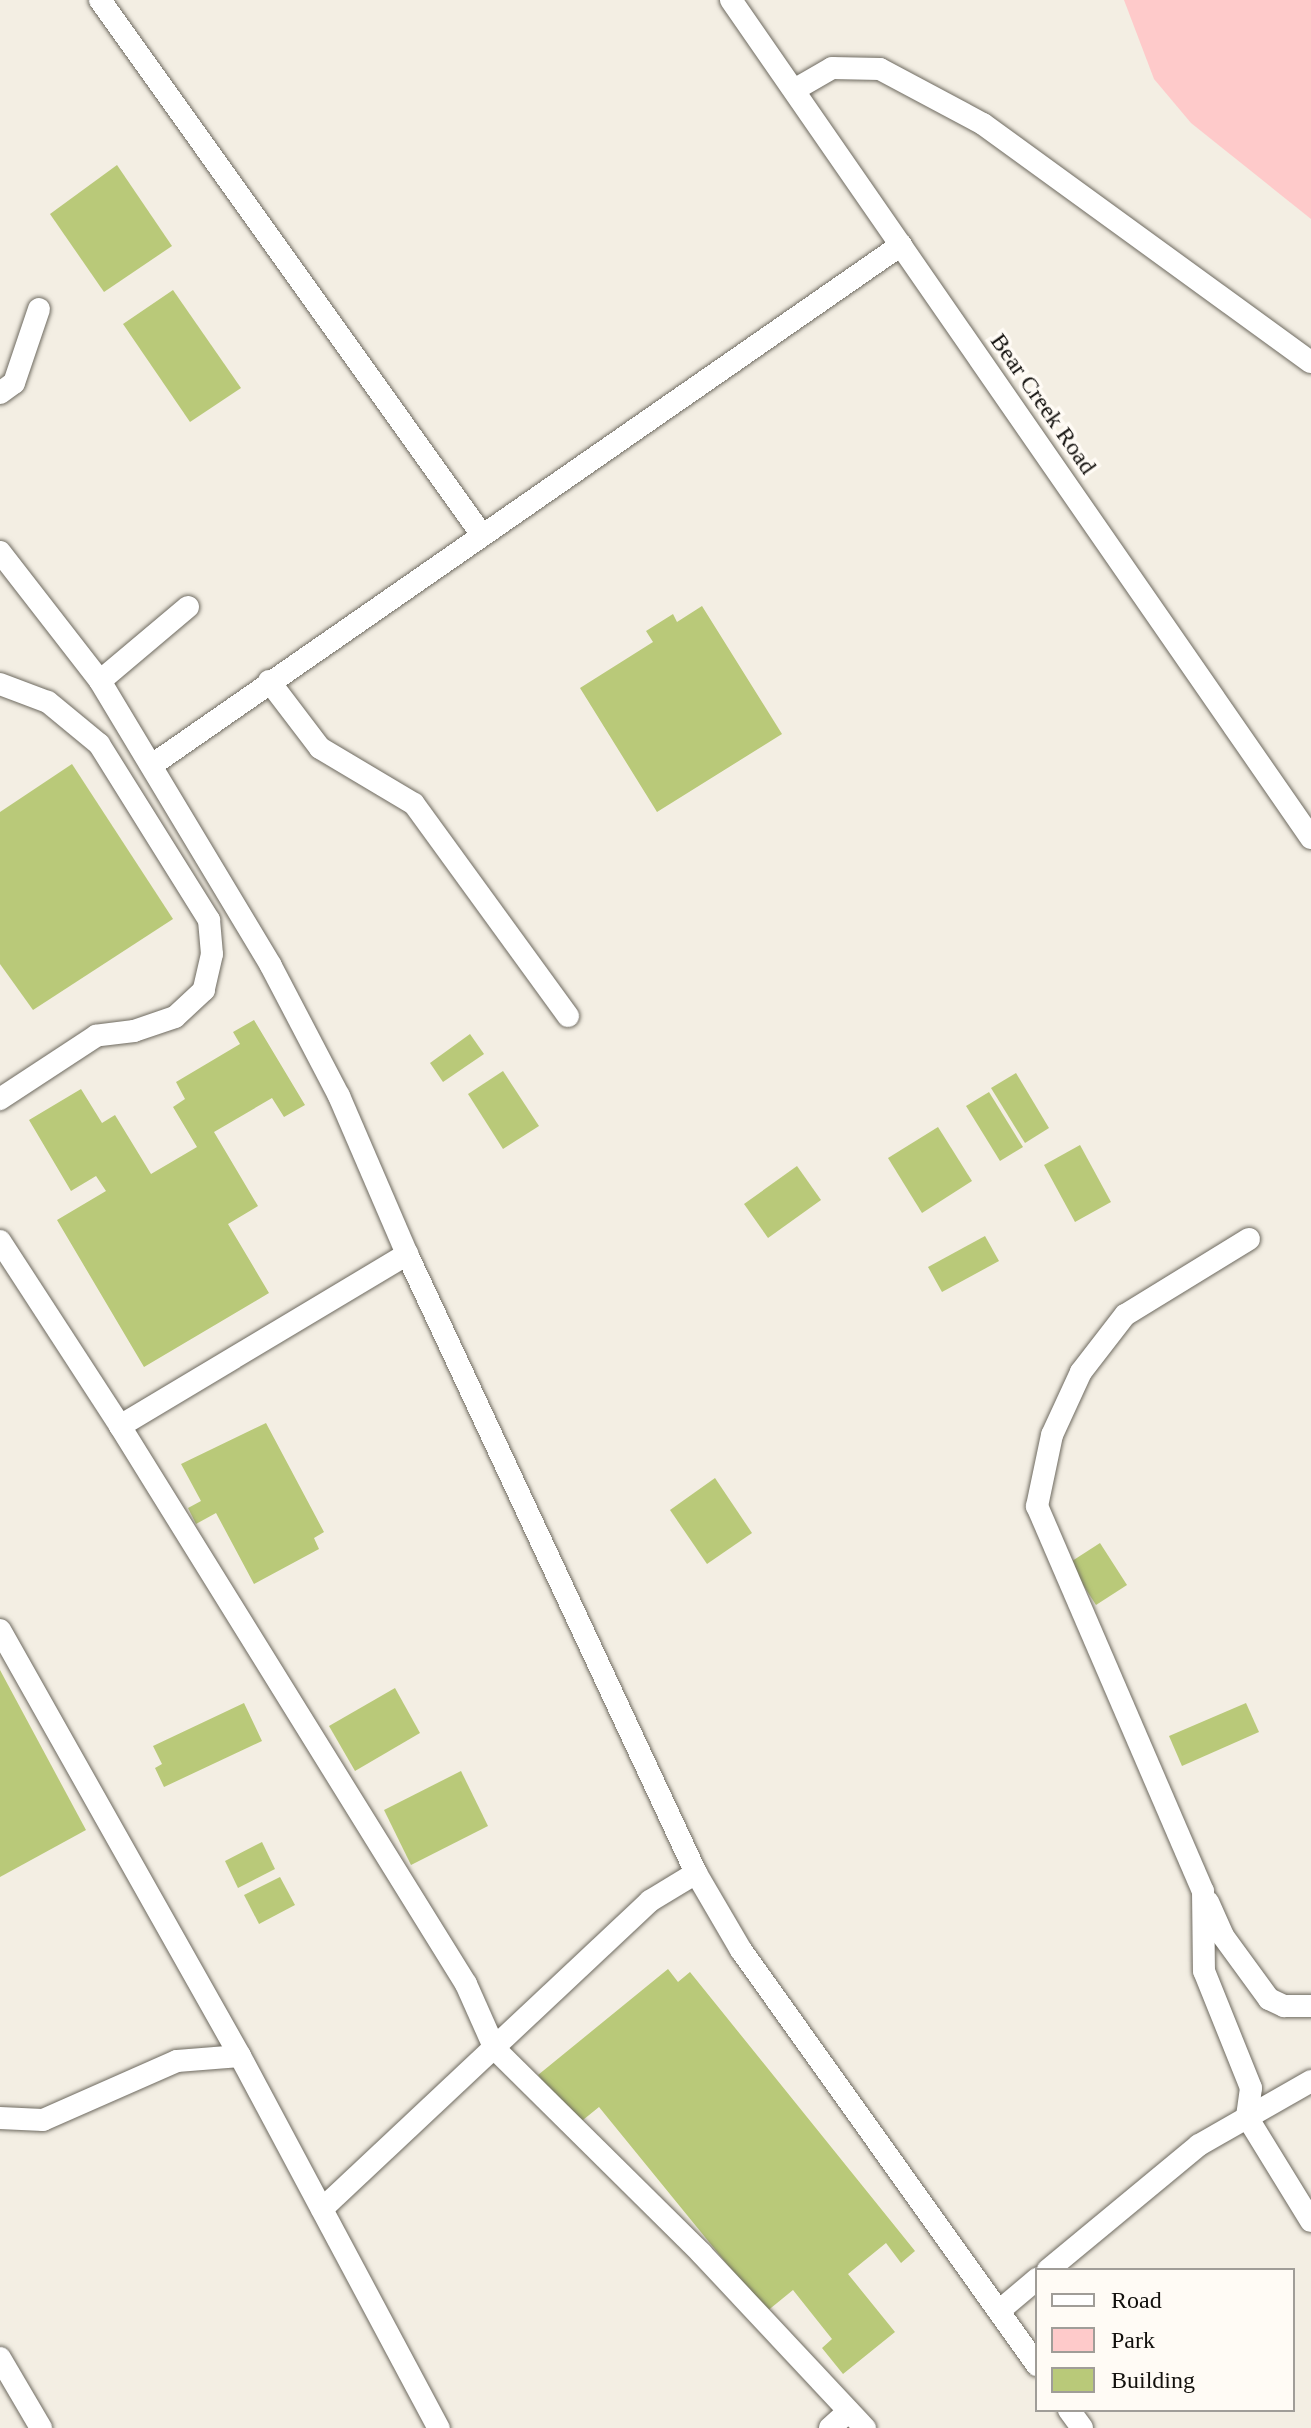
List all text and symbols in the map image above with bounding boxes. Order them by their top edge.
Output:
street label: Bear Creek Road [984,328,1102,480]
legend [1035,2268,1295,2412]
text: Road [1111,2287,1162,2313]
text: Park [1111,2327,1155,2353]
text: Building [1111,2367,1195,2393]

